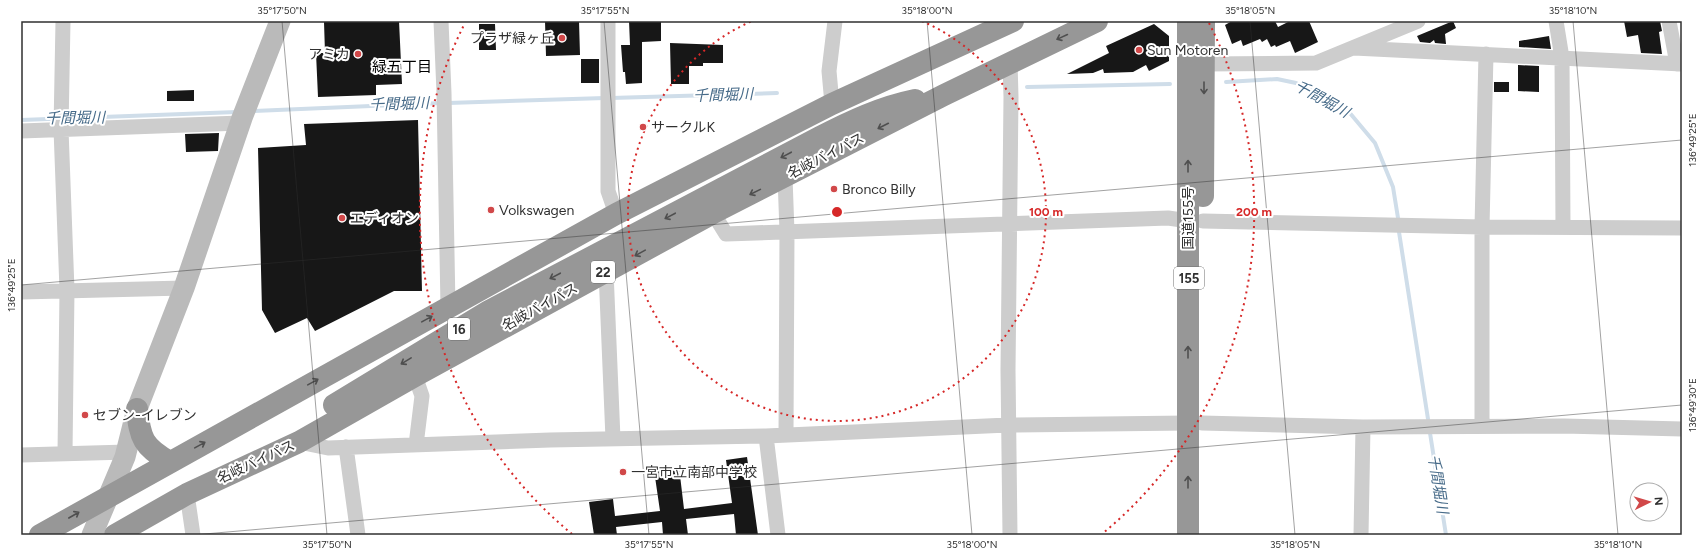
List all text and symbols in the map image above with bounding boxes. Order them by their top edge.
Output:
text: 35°17'50"N [257,4,307,17]
text: 35°17'55"N [581,4,629,17]
text: 35°18'00"N [902,4,952,17]
text: 35°18'05"N [1225,4,1275,17]
text: 35°18'10"N [1549,4,1597,17]
place label: プラザ緑ヶ丘 [470,30,554,47]
marker: プラザ緑ヶ丘 [557,33,567,43]
one-way arrow [1056,34,1068,42]
place label: Sun Motoren [1147,42,1228,59]
marker: Sun Motoren [1134,45,1144,55]
place label: アミカ [308,46,350,63]
marker: アミカ [353,49,363,59]
district label: 緑五丁目 [372,58,432,76]
water label: 千間堀川 [1291,77,1354,122]
one-way arrow [1200,81,1208,94]
water label: 千間堀川 [693,85,755,105]
water label: 千間堀川 [369,94,431,114]
water label: 千間堀川 [45,108,107,128]
text: 136°49'25"E [1686,113,1699,167]
place label: サークルK [651,119,716,136]
marker: サークルK [638,122,648,132]
one-way arrow [877,123,889,130]
street label: 名岐バイパス [785,129,867,183]
one-way arrow [780,152,792,159]
one-way arrow [1184,160,1192,173]
place label: Bronco Billy [842,181,916,198]
marker: Bronco Billy [829,184,839,194]
street label: 国道155号 [1180,186,1197,250]
one-way arrow [749,189,761,196]
place label: Volkswagen [499,202,574,219]
marker: Volkswagen [486,205,496,215]
centre of rings [830,205,844,219]
text: 100 m [1029,205,1063,219]
text: 200 m [1236,205,1272,219]
place label: エディオン [350,210,419,227]
one-way arrow [665,212,677,220]
marker: エディオン [337,213,347,223]
one-way arrow [634,249,646,257]
text: 136°49'25"E [5,258,18,312]
road number: 22 [591,261,615,283]
road number: 155 [1174,267,1204,289]
one-way arrow [550,273,562,280]
street label: 名岐バイパス [499,279,581,335]
one-way arrow [421,315,433,322]
road number: 16 [448,318,470,340]
one-way arrow [1184,346,1192,359]
one-way arrow [400,358,412,366]
one-way arrow [307,378,319,386]
text: 136°49'30"E [1686,378,1699,432]
place label: セブン-イレブン [93,407,197,424]
marker: セブン-イレブン [80,410,90,420]
street label: 名岐バイパス [214,437,298,487]
one-way arrow [193,441,205,449]
water label: 千間堀川 [1424,453,1452,517]
place label: 一宮市立南部中学校 [631,464,757,481]
marker: 一宮市立南部中学校 [618,467,628,477]
one-way arrow [1184,476,1192,489]
north arrow [1629,482,1669,522]
text: N [1652,496,1665,506]
one-way arrow [68,511,80,519]
text: 35°17'50"N [302,538,352,551]
text: 35°17'55"N [625,538,673,551]
text: 35°18'00"N [947,538,997,551]
text: 35°18'05"N [1270,538,1320,551]
text: 35°18'10"N [1594,538,1642,551]

